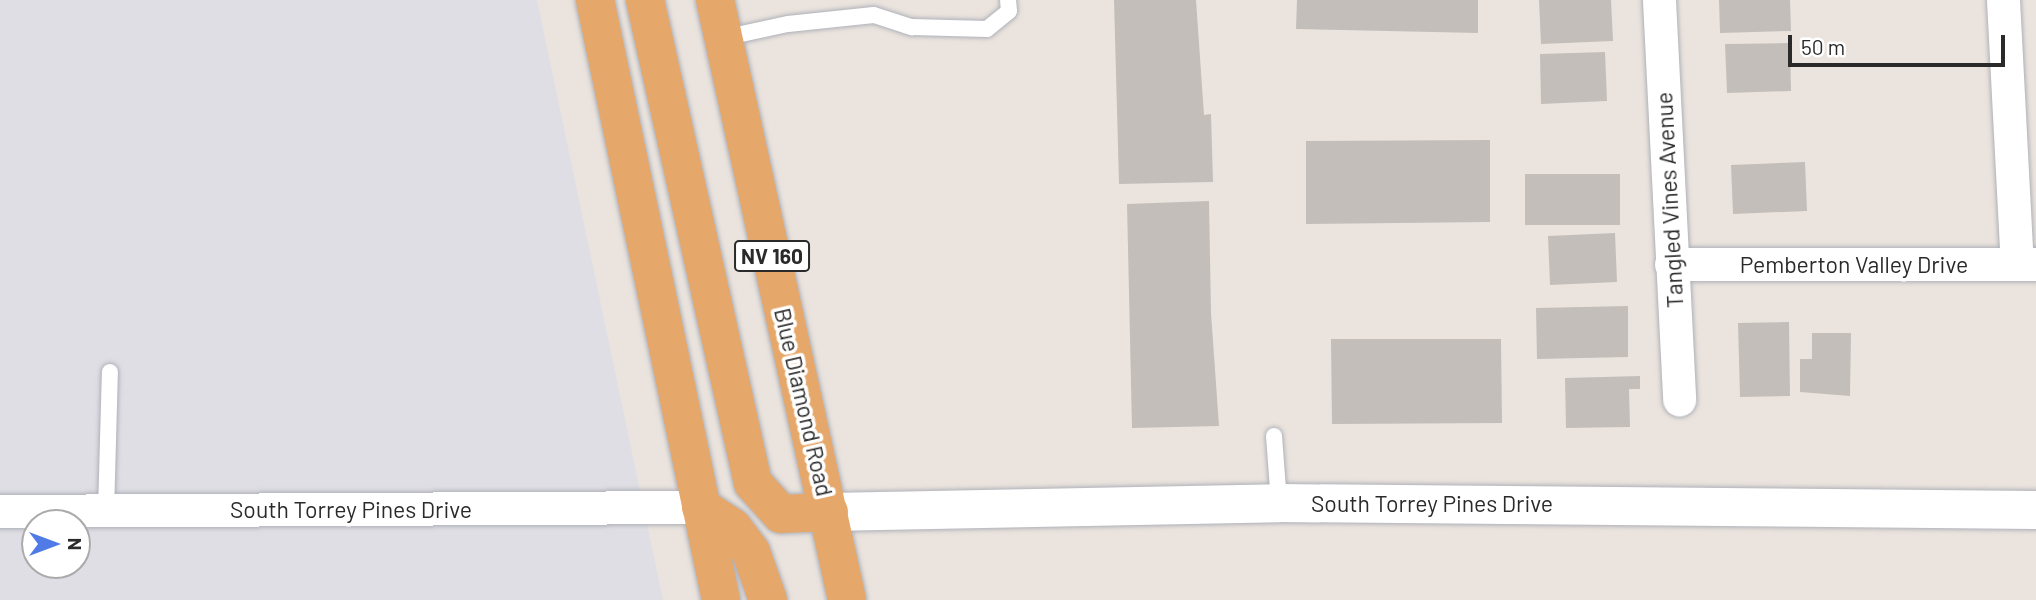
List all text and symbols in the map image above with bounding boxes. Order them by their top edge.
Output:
scale bar [1791,21,2008,65]
text: 50 m [1801,34,1845,59]
street label: Tangled Vines Avenue [1650,91,1688,309]
road number: NV 160 [734,238,810,274]
street label: Pemberton Valley Drive [1740,250,1968,278]
street label: Blue Diamond Road [769,305,839,499]
street label: South Torrey Pines Drive [1311,489,1553,517]
street label: South Torrey Pines Drive [230,495,472,523]
north arrow [21,509,91,579]
text: N [64,538,87,550]

